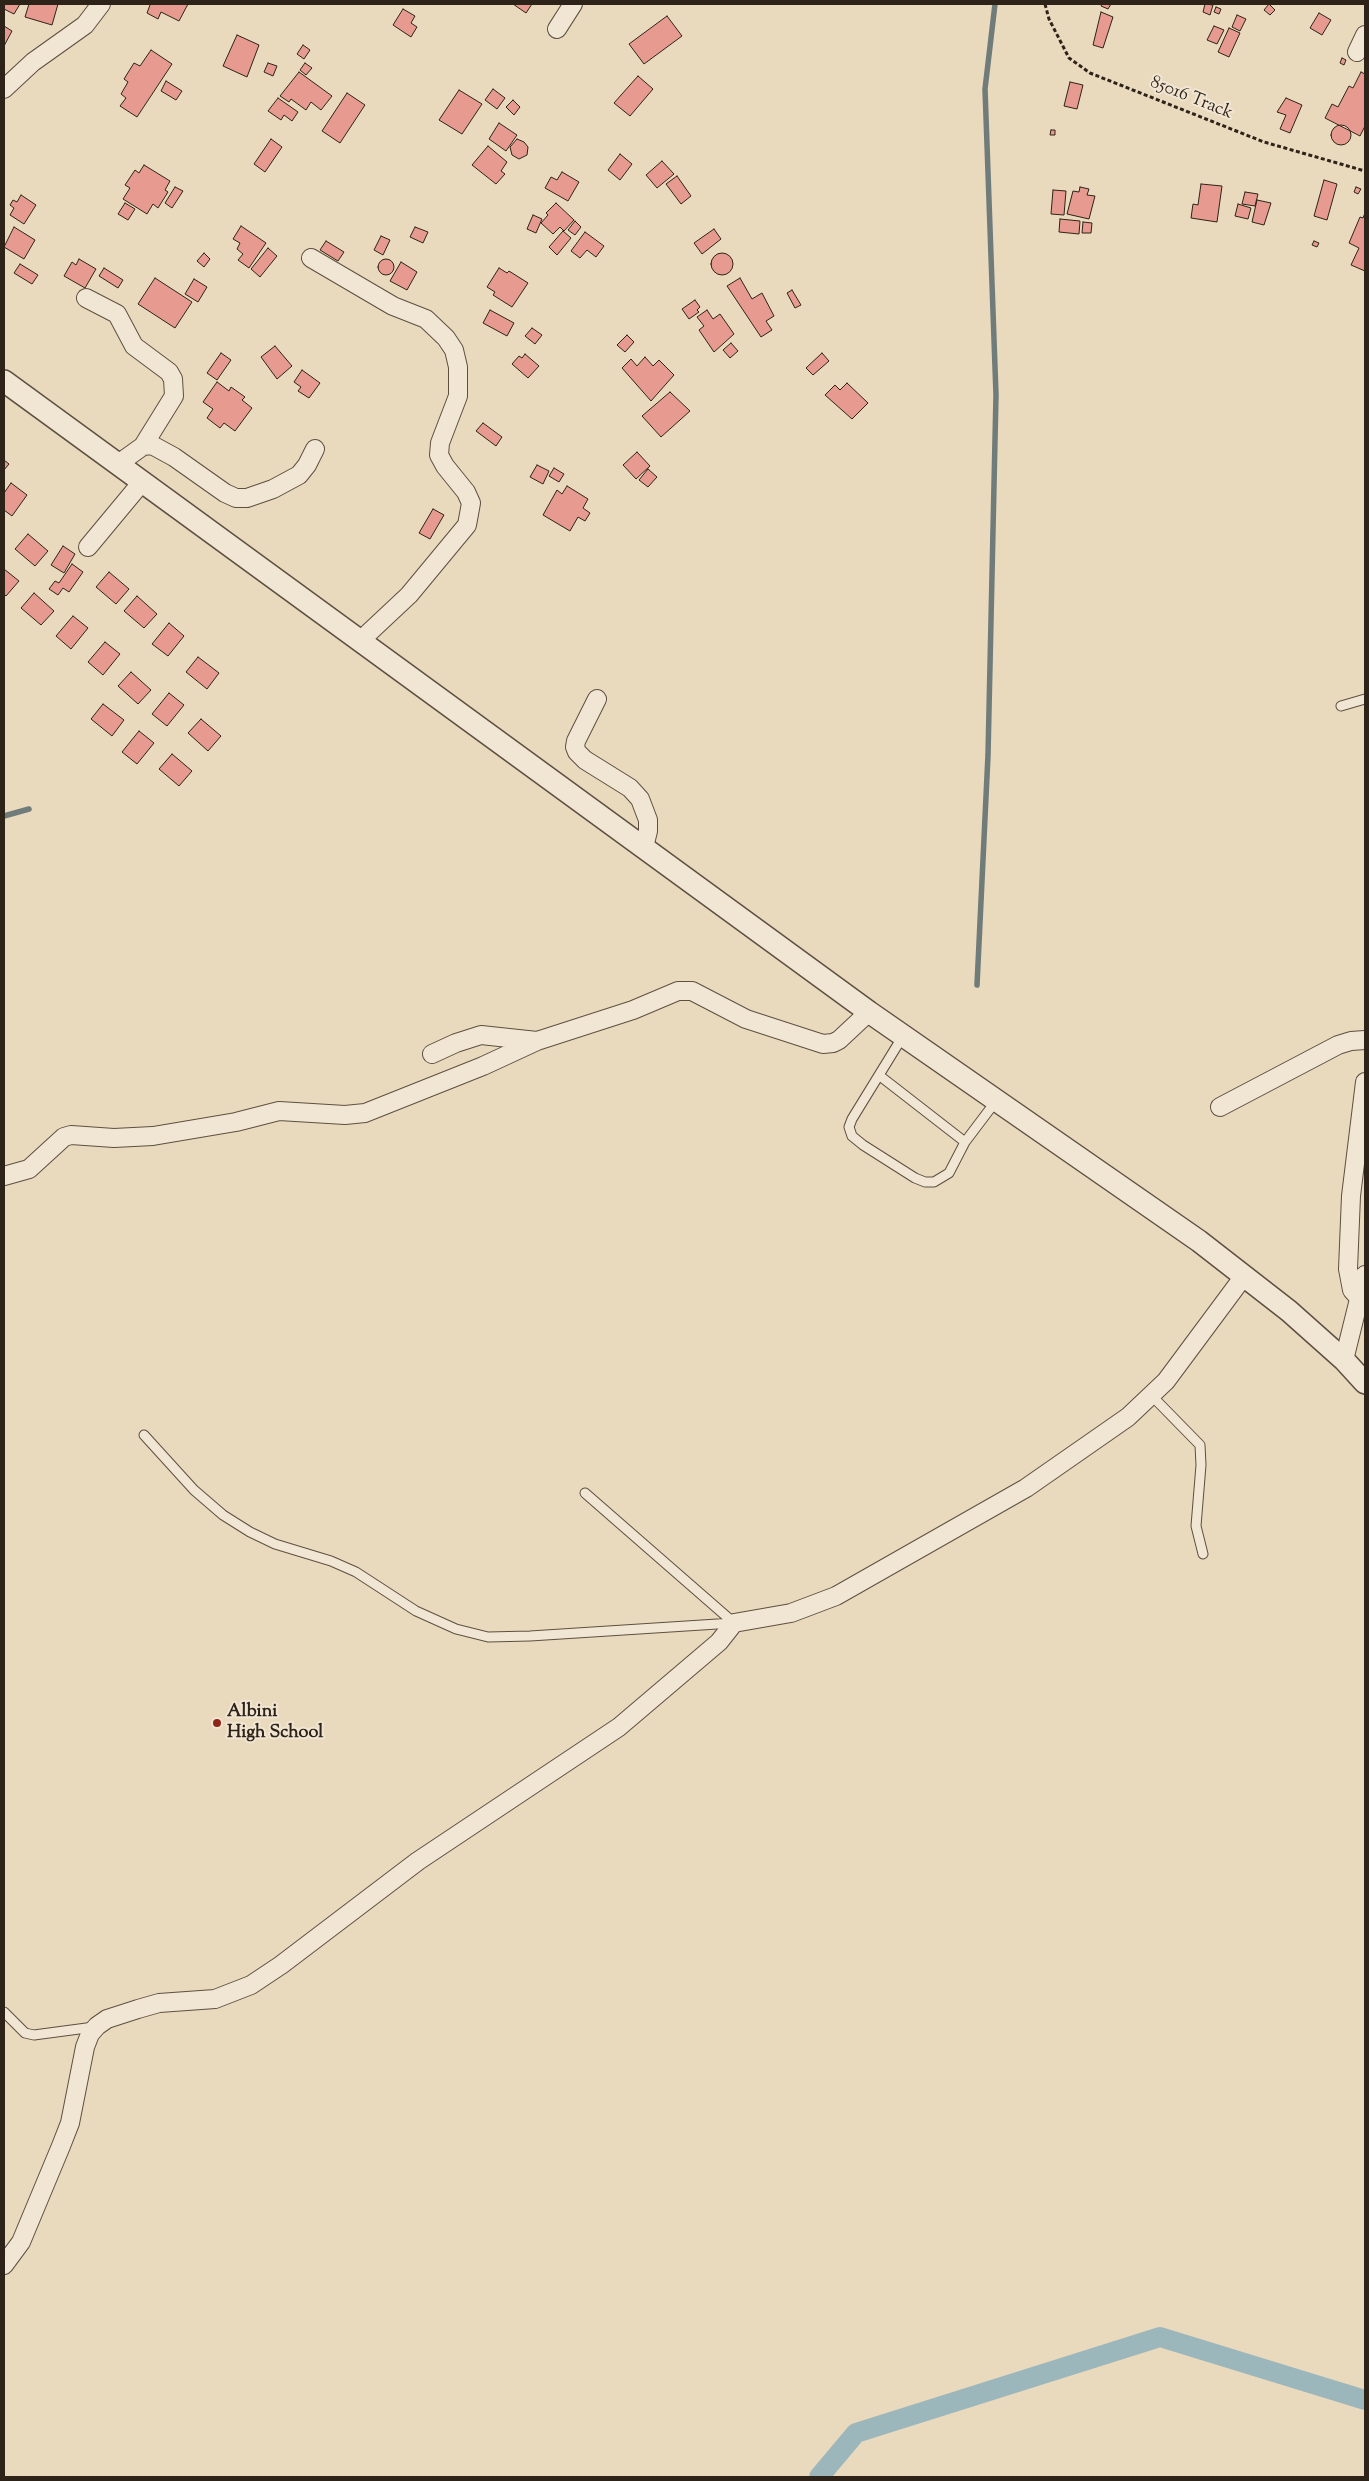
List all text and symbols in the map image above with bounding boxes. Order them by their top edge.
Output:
street label: 85016 Track [1147,73,1235,125]
place label: Albini High School [227,1702,323,1745]
marker: Albini High School [211,1717,223,1729]

